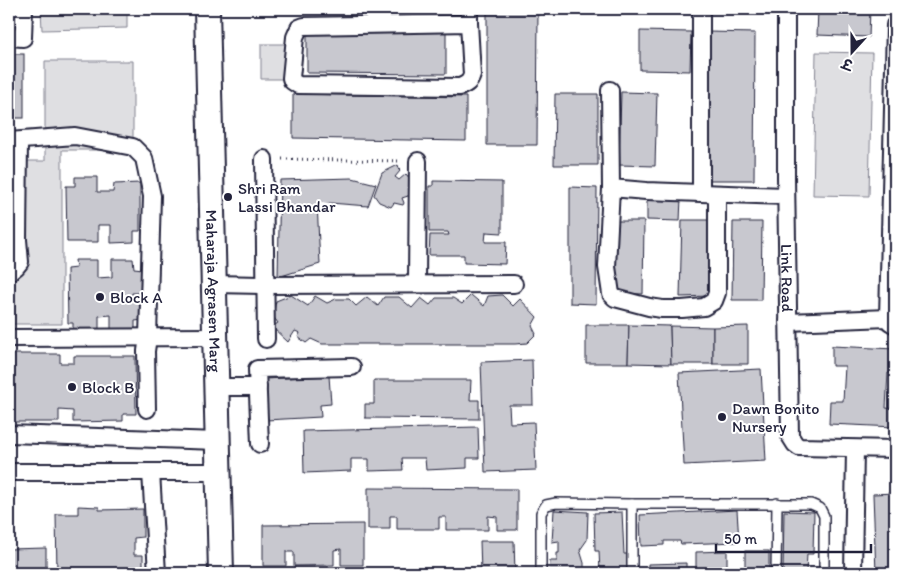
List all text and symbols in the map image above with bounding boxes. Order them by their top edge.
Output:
north arrow [826,28,876,78]
text: उ [839,53,857,74]
place label: Shri Ram Lassi Bhandar [238,179,336,216]
marker: Shri Ram Lassi Bhandar [222,191,234,203]
street label: Maharaja Agrasen Marg [202,209,225,373]
street label: Link Road [777,244,797,312]
place label: Block A [110,288,162,307]
marker: Block A [94,291,106,303]
place label: Block B [82,378,134,397]
marker: Block B [66,381,78,393]
place label: Dawn Bonito Nursery [732,399,820,436]
marker: Dawn Bonito Nursery [716,411,728,423]
scale bar [716,522,872,554]
text: 50 m [724,530,757,548]

